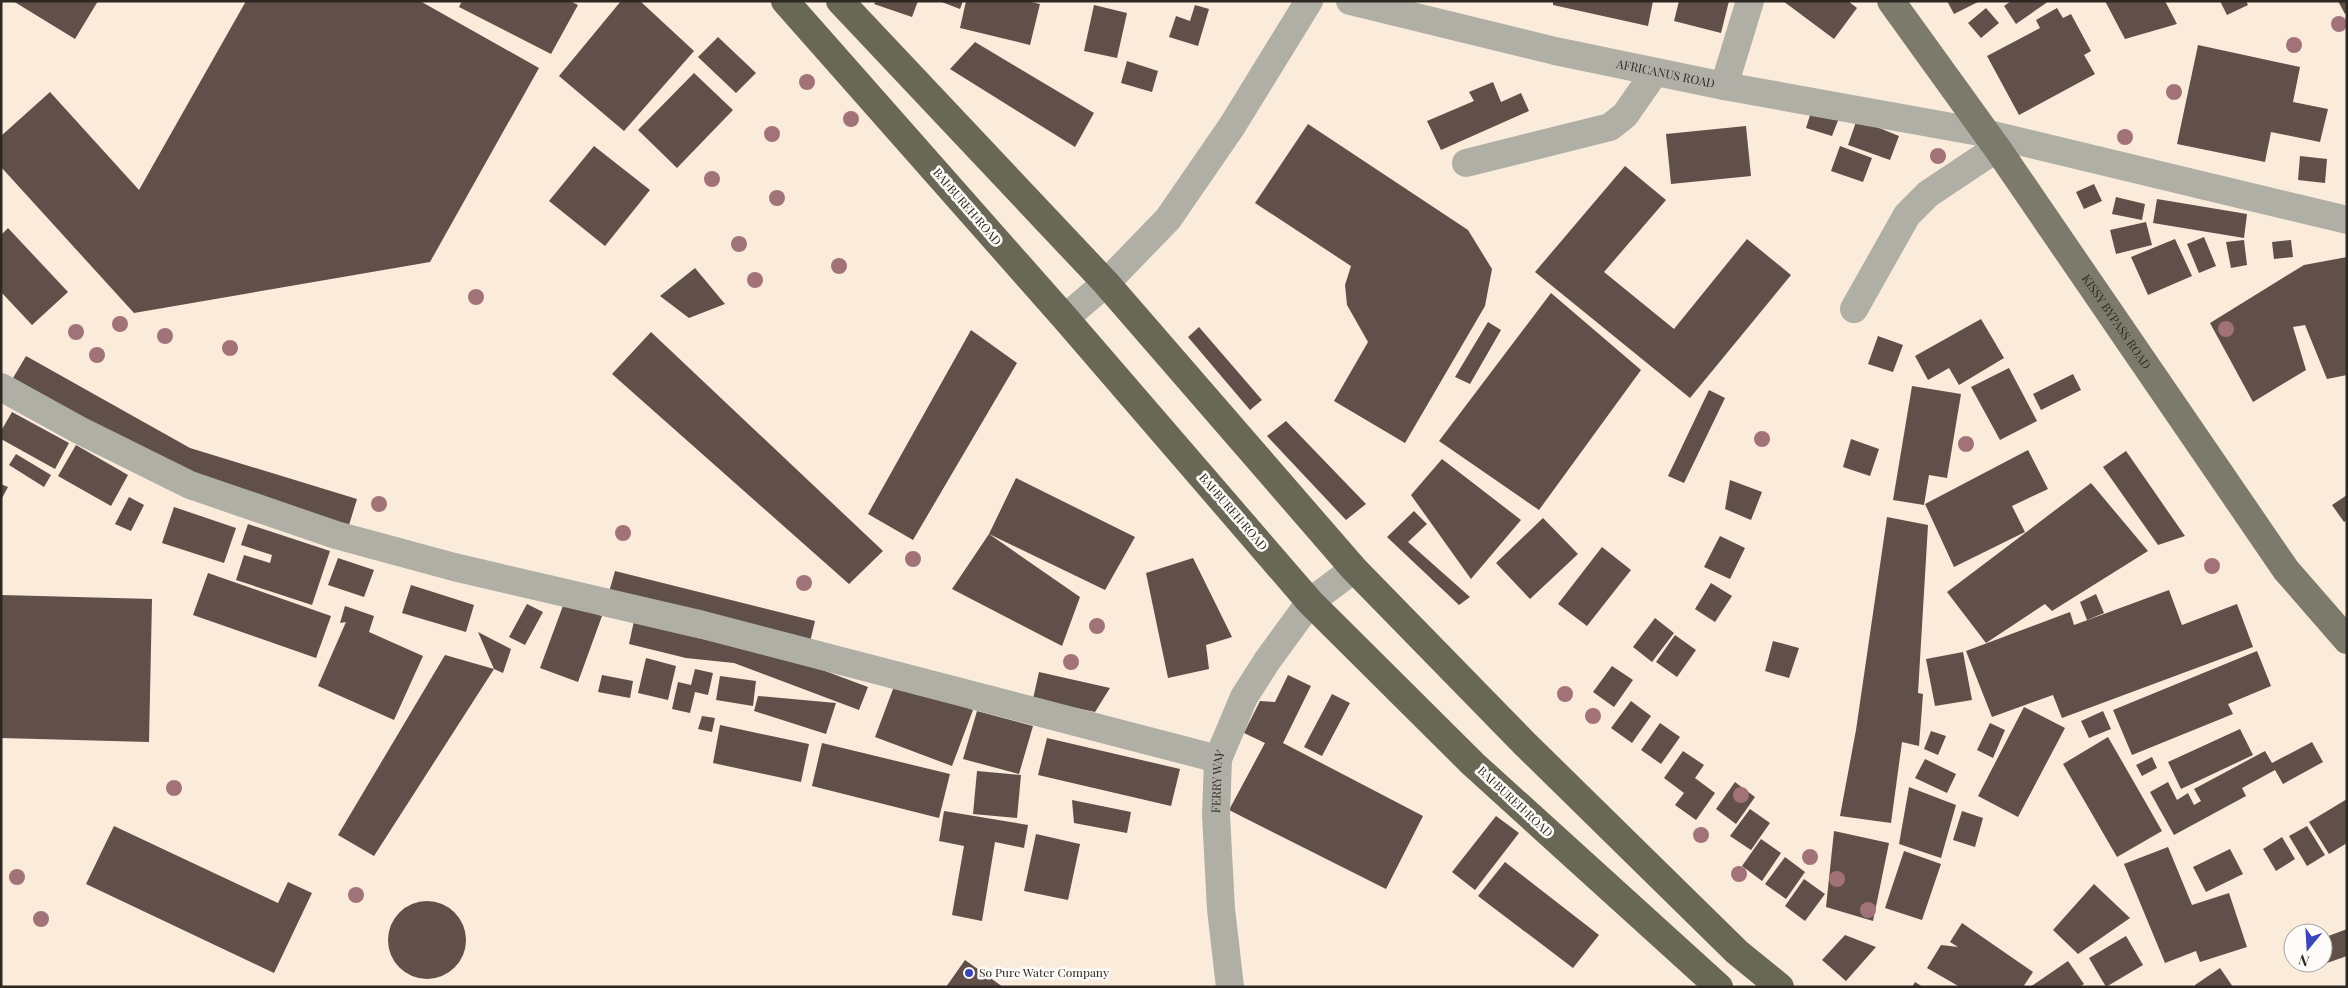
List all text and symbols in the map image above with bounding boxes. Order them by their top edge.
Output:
street label: AFRICANUS ROAD [1614,55,1717,91]
street label: BAI BUREH ROAD [930,164,1006,248]
street label: KISSY BYPASS ROAD [2079,271,2155,372]
street label: BAI BUREH ROAD [1196,469,1272,553]
street label: FERRY WAY [1207,747,1228,813]
street label: BAI BUREH ROAD [1475,762,1557,840]
north arrow [2283,923,2333,973]
text: N [2296,950,2312,971]
place label: So Pure Water Company [979,964,1109,980]
marker: So Pure Water Company [963,967,975,979]

